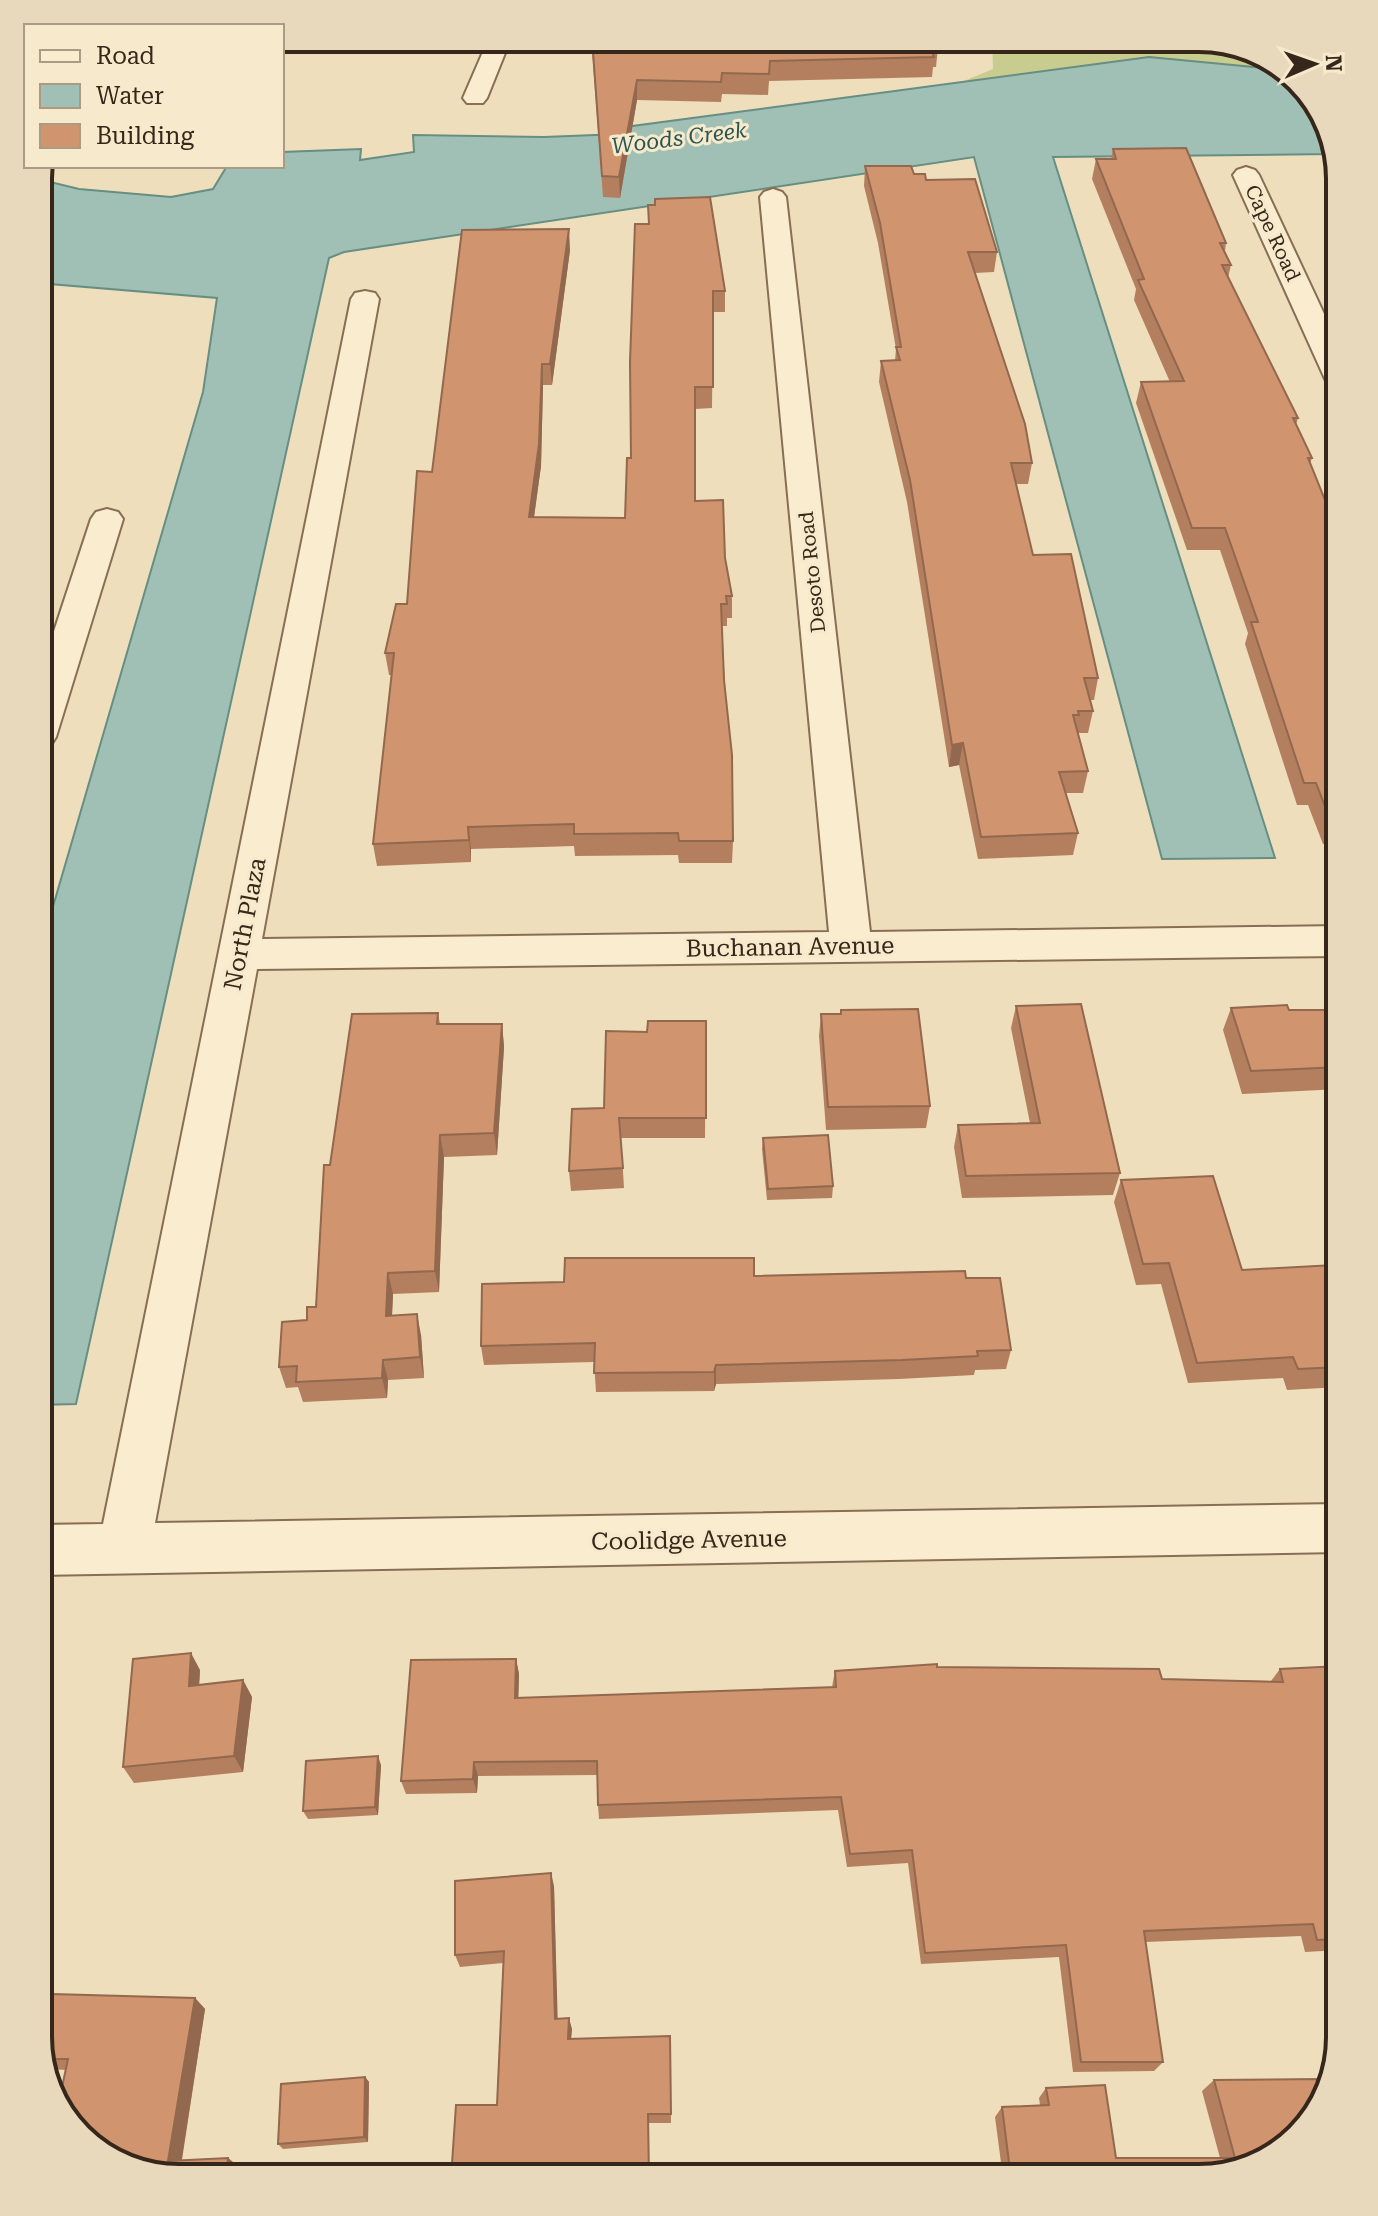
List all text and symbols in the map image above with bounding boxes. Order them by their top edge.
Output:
legend [24,24,284,168]
north arrow [1274,24,1354,104]
text: Road [96,42,155,70]
text: N [1321,54,1346,72]
text: Water [96,82,164,110]
water label: Woods Creek [610,117,748,159]
text: Building [96,122,194,150]
street label: Cape Road [1240,181,1306,285]
street label: Desoto Road [794,510,830,634]
street label: North Plaza [218,855,272,993]
street label: Buchanan Avenue [685,931,895,963]
street label: Coolidge Avenue [591,1524,787,1556]

